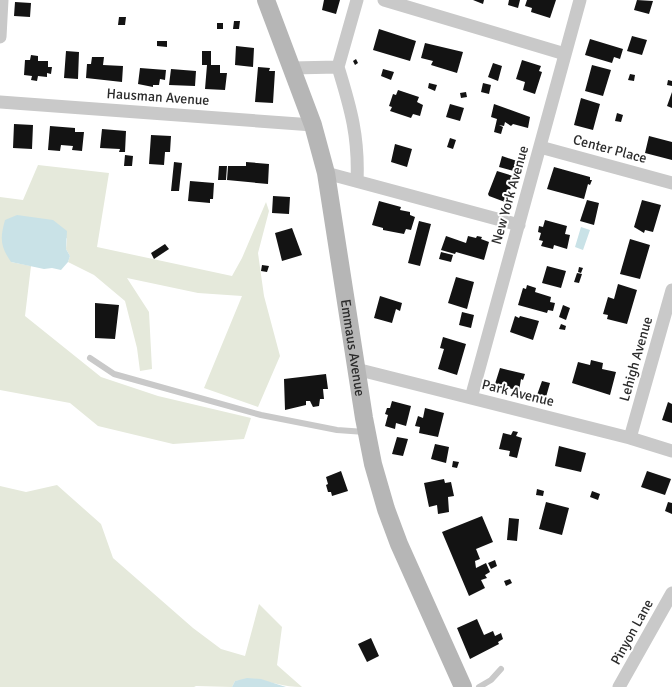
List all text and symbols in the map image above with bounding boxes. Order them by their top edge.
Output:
street label: Hausman Avenue [106,85,210,109]
street label: Center Place [571,131,649,167]
street label: New York Avenue [488,144,532,246]
street label: Emmaus Avenue [337,298,369,397]
street label: Lehigh Avenue [616,315,656,403]
street label: Park Avenue [480,376,556,410]
street label: Pinyon Lane [607,596,657,668]

